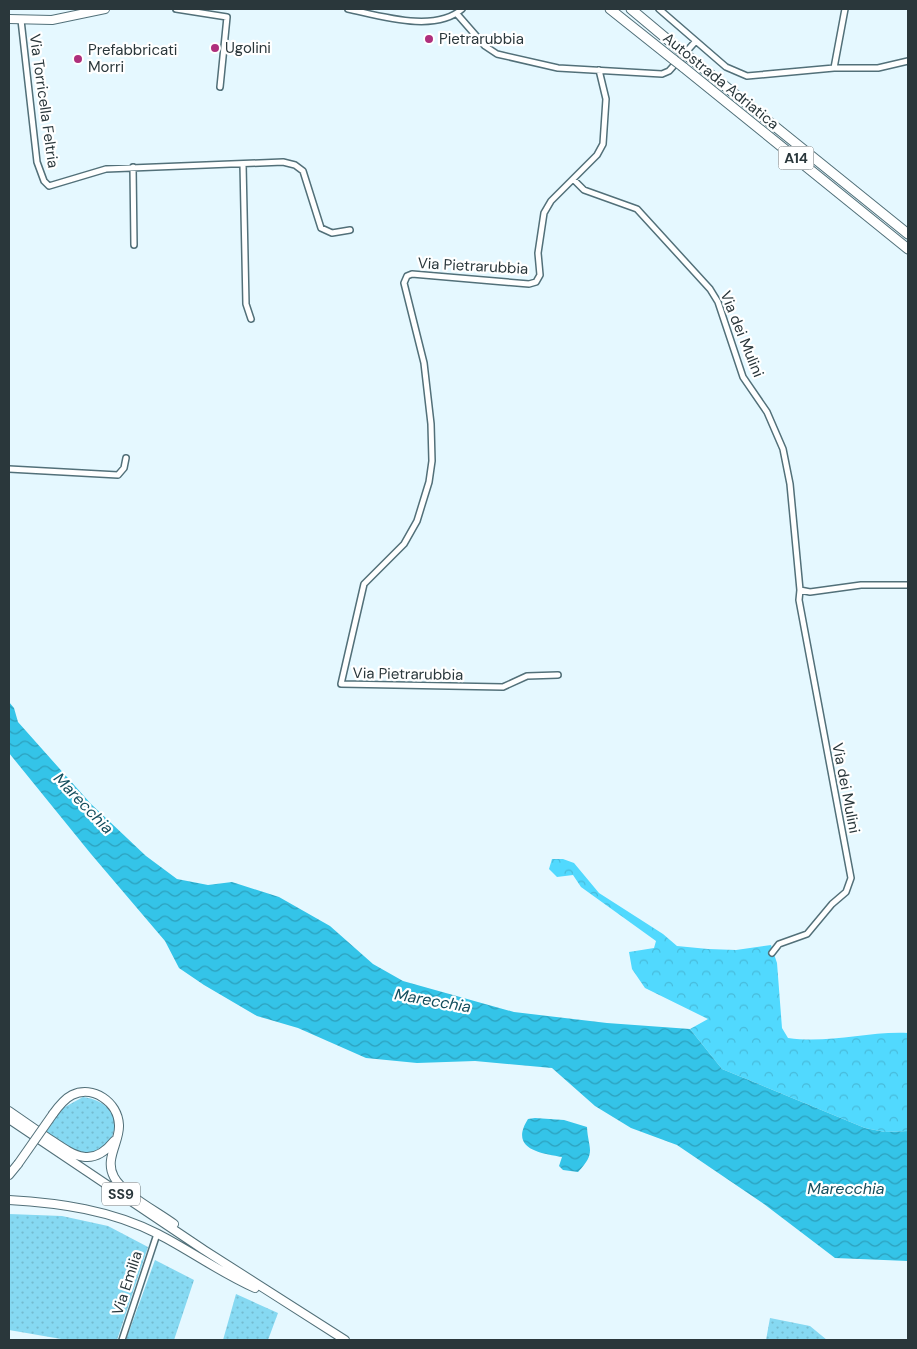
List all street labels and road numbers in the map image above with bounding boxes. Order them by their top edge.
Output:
street label: Autostrada Adriatica [659,28,783,134]
street label: Via Torricella Feltria [25,33,63,169]
road number: A14 [778,146,814,170]
street label: Via Pietrarubbia [417,253,529,279]
street label: Via dei Mulini [716,288,768,380]
street label: Via Pietrarubbia [353,663,463,685]
street label: Via dei Mulini [827,741,865,835]
road number: SS9 [102,1182,140,1206]
street label: Via Emilia [107,1248,147,1318]

